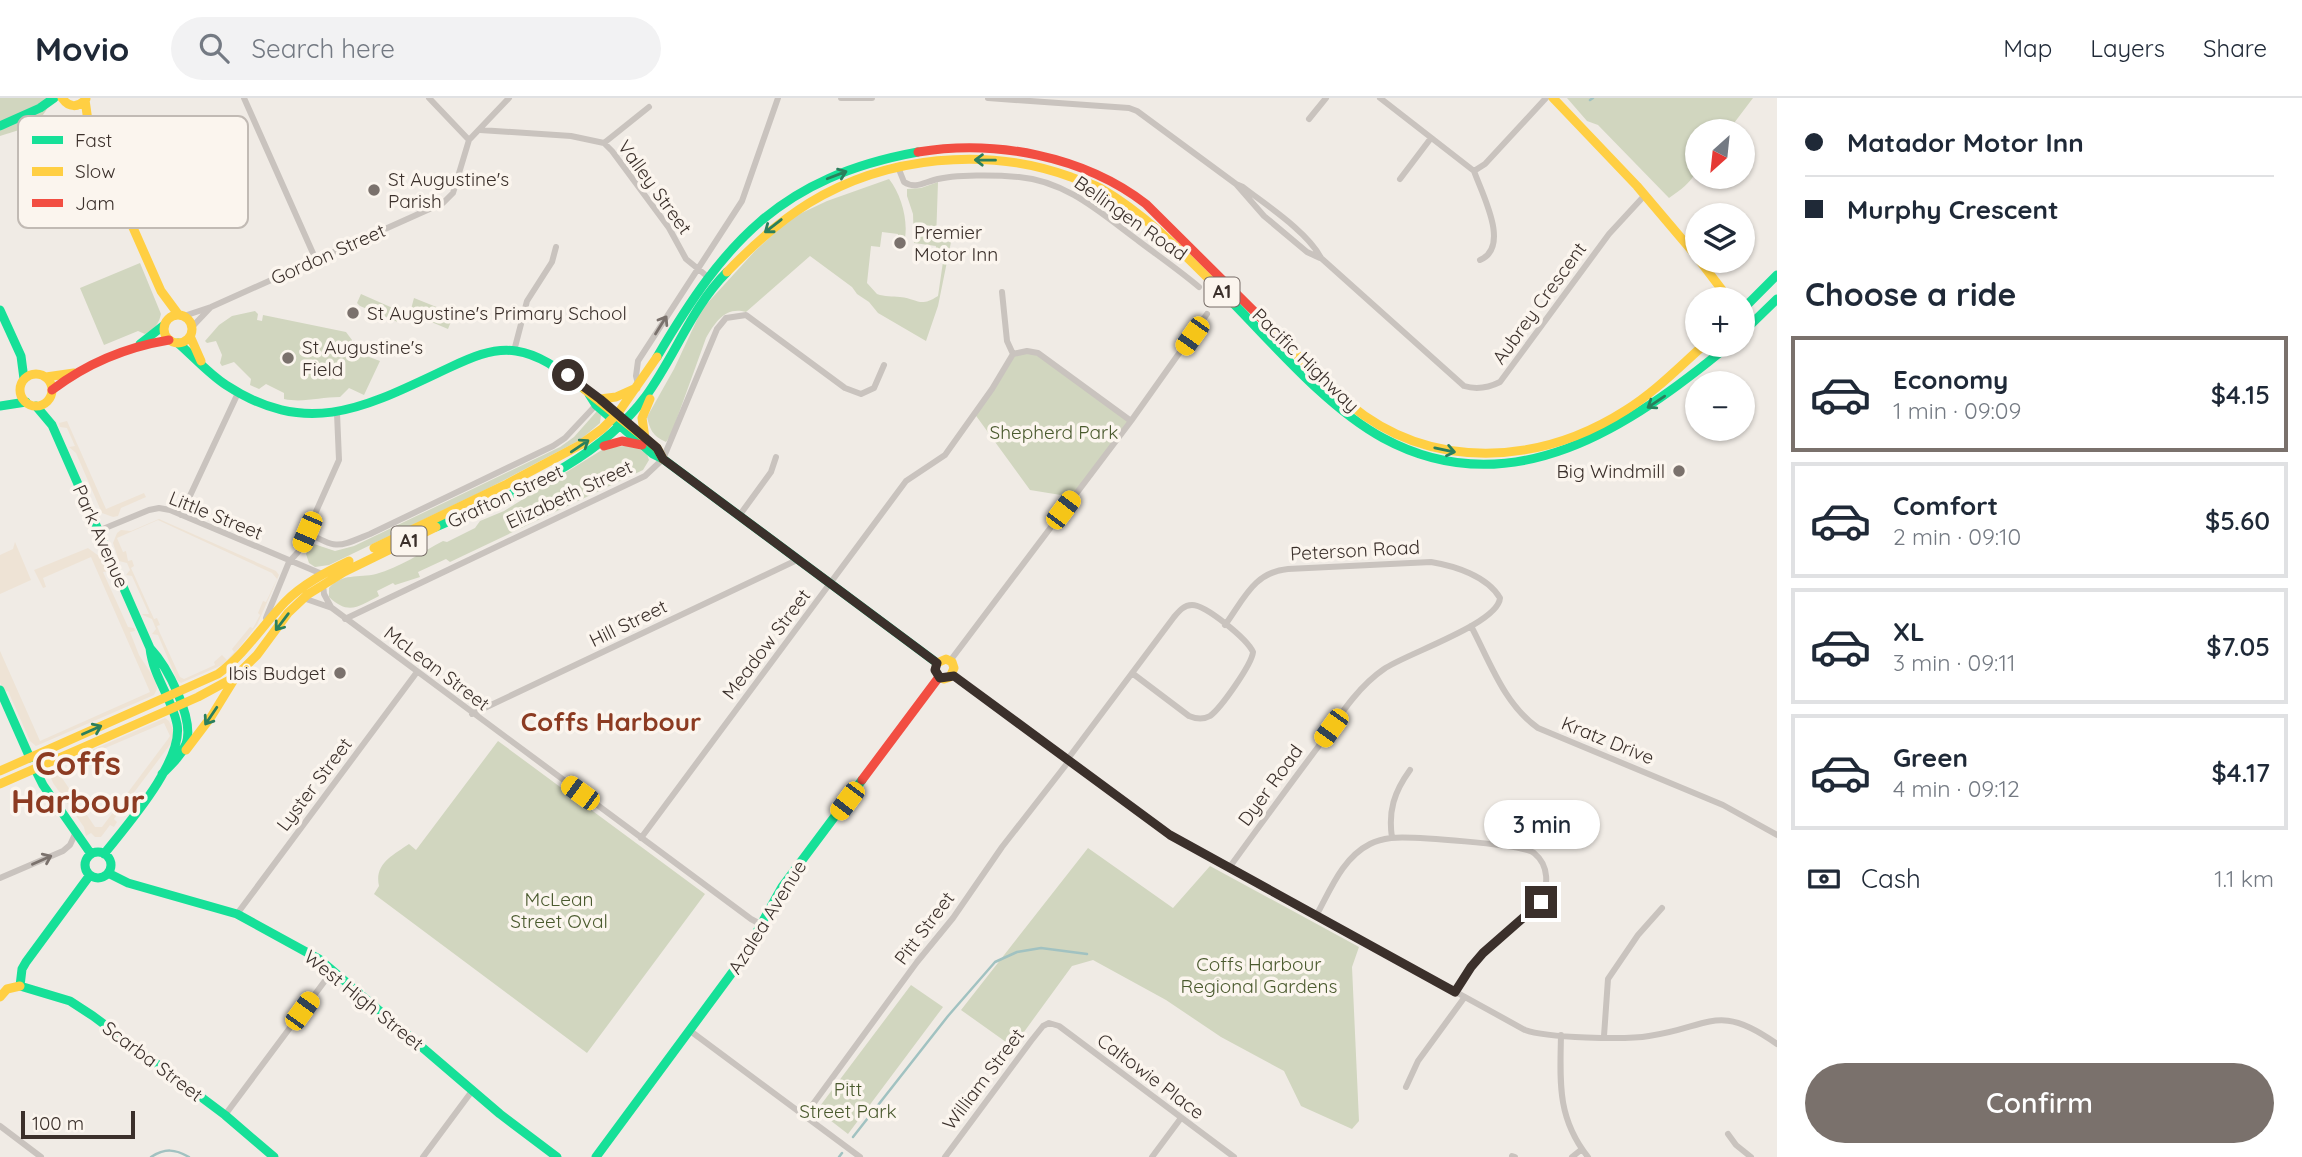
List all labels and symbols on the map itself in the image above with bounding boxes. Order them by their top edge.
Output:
legend [18,116,248,228]
north arrow [1685,119,1755,189]
text: Fast [75,128,112,152]
street label: Valley Street [613,135,697,239]
one-way arrow [974,153,997,167]
text: Slow [75,159,116,183]
place label: St Augustine's Parish [388,167,509,213]
one-way arrow [825,167,847,180]
street label: Bellingen Road [1070,170,1192,266]
marker: St Augustine's Parish [366,182,382,198]
text: Jam [75,191,115,215]
street label: Gordon Street [267,218,389,290]
one-way arrow [764,219,782,234]
place label: Premier Motor Inn [914,220,998,266]
marker: Premier Motor Inn [892,235,908,251]
street label: Aubrey Crescent [1487,237,1591,369]
road number: A1 [1204,278,1240,307]
place label: St Augustine's Primary School [367,301,627,325]
street label: Pacific Highway [1247,303,1365,417]
marker: St Augustine's Primary School [345,305,361,321]
car [1172,313,1213,359]
one-way arrow [654,315,668,335]
place label: St Augustine's Field [302,335,423,381]
marker: St Augustine's Field [280,350,296,366]
route start [552,359,584,391]
one-way arrow [1647,395,1666,409]
park label: Shepherd Park [989,420,1119,444]
one-way arrow [570,438,589,453]
one-way arrow [1433,443,1456,457]
street label: Elizabeth Street [502,454,636,534]
street label: Grafton Street [443,459,567,533]
place label: Big Windmill [1556,459,1665,483]
marker: Big Windmill [1671,463,1687,479]
street label: Park Avenue [68,481,134,591]
street label: Little Street [166,485,266,545]
car [1042,487,1085,533]
car [290,509,325,555]
road number: A1 [392,526,426,556]
street label: Peterson Road [1289,535,1421,565]
street label: Meadow Street [717,584,815,704]
street label: Hill Street [585,594,671,652]
one-way arrow [275,612,289,631]
street label: McLean Street [379,620,495,716]
place label: Ibis Budget [228,661,326,685]
marker: Ibis Budget [332,665,348,681]
district label: Coffs Harbour [521,705,701,738]
car [1311,705,1352,751]
one-way arrow [204,706,218,726]
street label: Kratz Drive [1558,711,1658,769]
one-way arrow [81,723,103,736]
street label: Lyster Street [271,733,357,835]
street label: Dyer Road [1232,740,1308,830]
district label: Coffs Harbour [11,742,145,821]
car [557,772,604,814]
car [826,778,869,824]
callout: 3 min [1483,800,1599,850]
one-way arrow [31,853,52,866]
street label: Azalea Avenue [722,856,812,978]
route end [1525,886,1557,918]
park label: McLean Street Oval [510,887,608,933]
street label: Pitt Street [889,887,959,969]
street label: West High Street [299,944,429,1056]
park label: Coffs Harbour Regional Gardens [1181,952,1337,998]
car [282,988,323,1034]
street label: Scarba Street [98,1015,208,1107]
street label: William Street [937,1023,1029,1135]
street label: Caltowie Place [1093,1028,1209,1124]
park label: Pitt Street Park [799,1077,897,1123]
scale bar [21,1108,135,1140]

